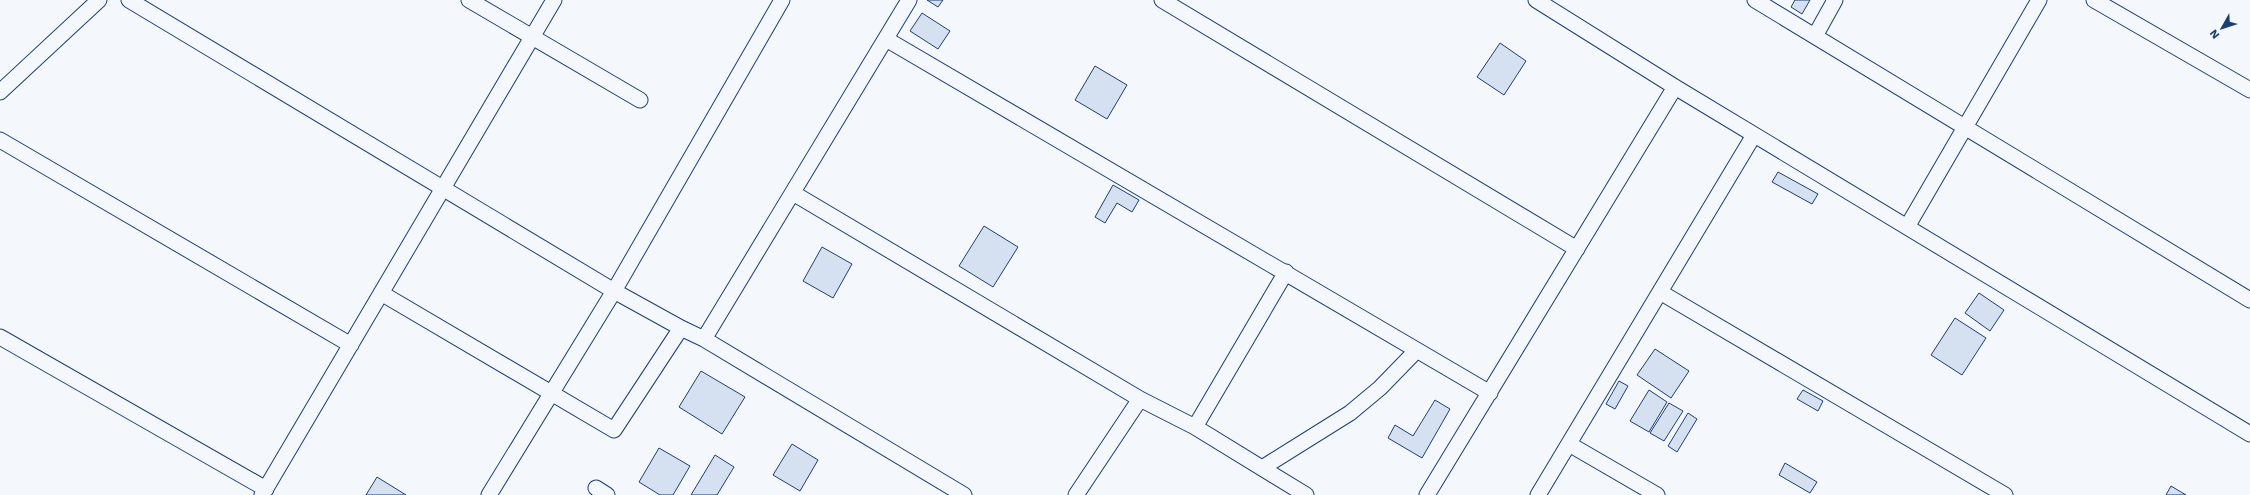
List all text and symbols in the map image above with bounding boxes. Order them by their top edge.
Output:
north arrow [2202,8,2242,48]
text: N [2207,27,2222,41]

